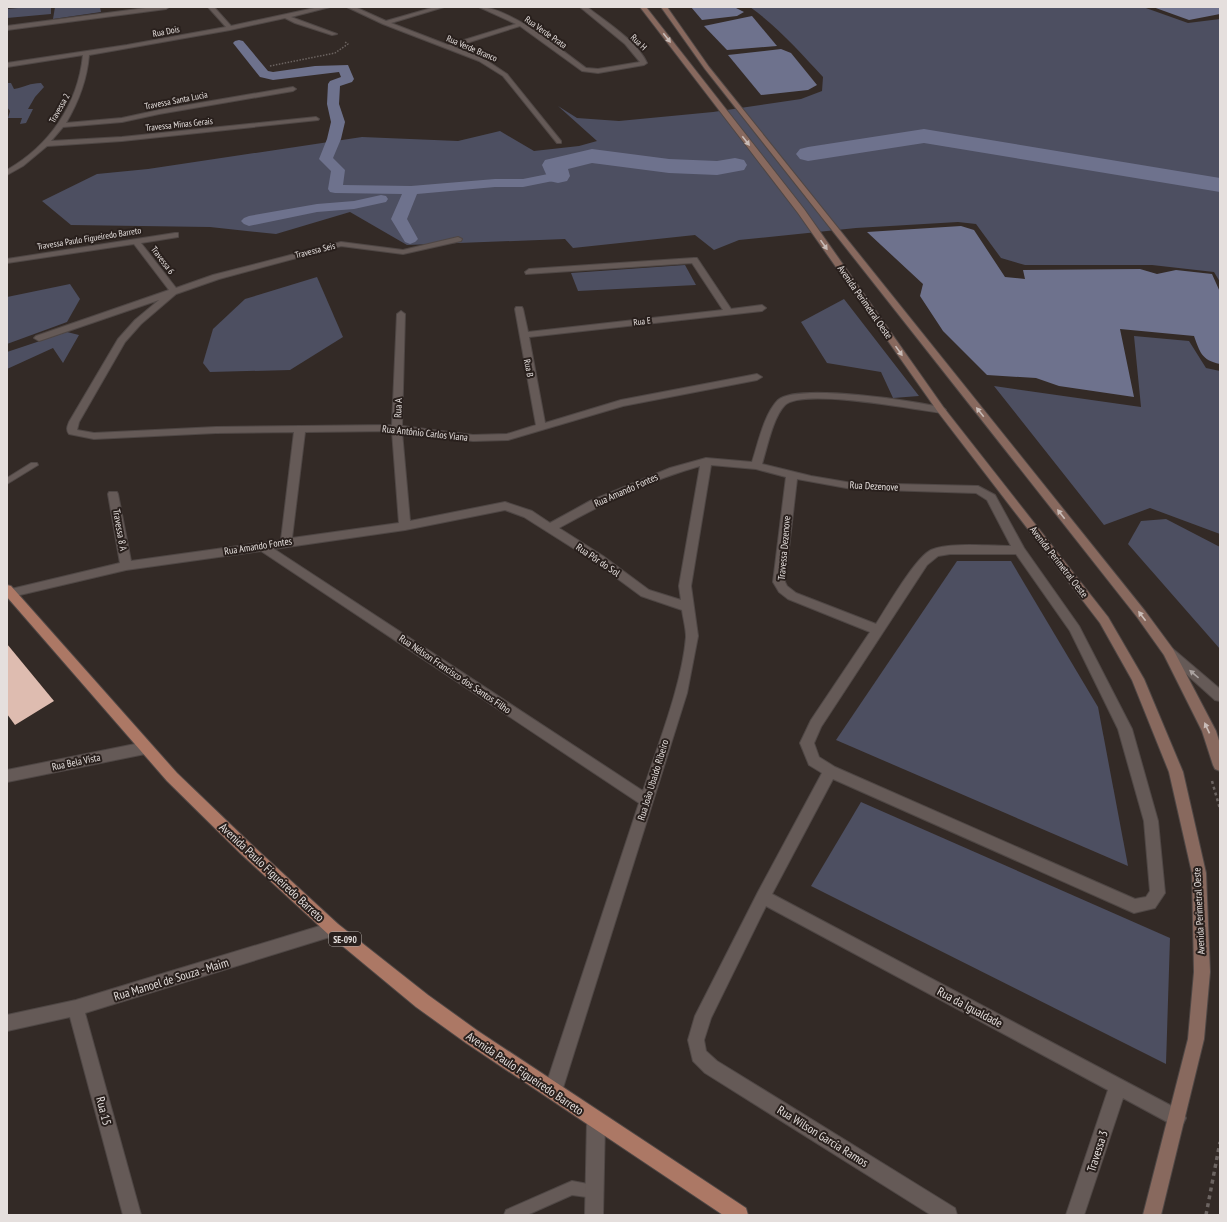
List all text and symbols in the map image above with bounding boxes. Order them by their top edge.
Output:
street label: Rua Verde Prata [523,13,570,51]
street label: Rua Dois [152,23,180,39]
street label: Rua Verde Branco [445,32,499,64]
street label: Rua H [629,32,650,53]
one-way arrow [663,32,671,43]
street label: Travessa Santa Lucia [144,88,209,111]
street label: Travessa 2 [46,91,72,125]
street label: Travessa Minas Gerais [145,115,213,133]
one-way arrow [742,135,751,146]
street label: Travessa Paulo Figueiredo Barreto [36,224,142,252]
one-way arrow [820,239,828,250]
street label: Travessa Seis [294,240,336,260]
street label: Travessa 6 [149,244,177,276]
street label: Avenida Perimetral Oeste [835,263,895,341]
street label: Rua E [633,314,652,328]
one-way arrow [895,346,903,356]
street label: Rua B [522,358,536,378]
street label: Rua A [391,398,405,418]
one-way arrow [976,407,984,418]
street label: Rua Antônio Carlos Viana [381,422,469,444]
street label: Rua Amando Fontes [592,470,660,510]
street label: Rua Dezenove [849,478,899,494]
street label: Travessa 8 A [110,508,130,552]
one-way arrow [1057,508,1066,519]
street label: Travessa Dezenove [775,515,793,581]
street label: Avenida Perimetral Oeste [1027,524,1091,600]
street label: Rua Amando Fontes [223,534,293,558]
street label: Rua Pôr do Sol [573,541,623,580]
one-way arrow [1138,610,1146,621]
street label: Rua Nélson Francisco dos Santos Filho [397,632,513,716]
one-way arrow [1189,670,1200,679]
one-way arrow [1204,722,1210,734]
street label: Rua João Ubaldo Ribeiro [635,738,671,822]
street label: Rua Bela Vista [51,751,101,773]
street label: Avenida Paulo Figueiredo Barreto [216,819,328,925]
street label: Avenida Perimetral Oeste [1190,867,1208,955]
road number: SE-090 [329,932,361,946]
street label: Rua Manoel de Souza - Maim [112,954,230,1004]
street label: Rua da Igualdade [935,984,1005,1030]
street label: Avenida Paulo Figueiredo Barreto [464,1028,586,1118]
street label: Rua 15 [93,1095,115,1127]
street label: Rua Wilson Garcia Ramos [775,1102,871,1170]
street label: Travessa 3 [1083,1128,1111,1174]

